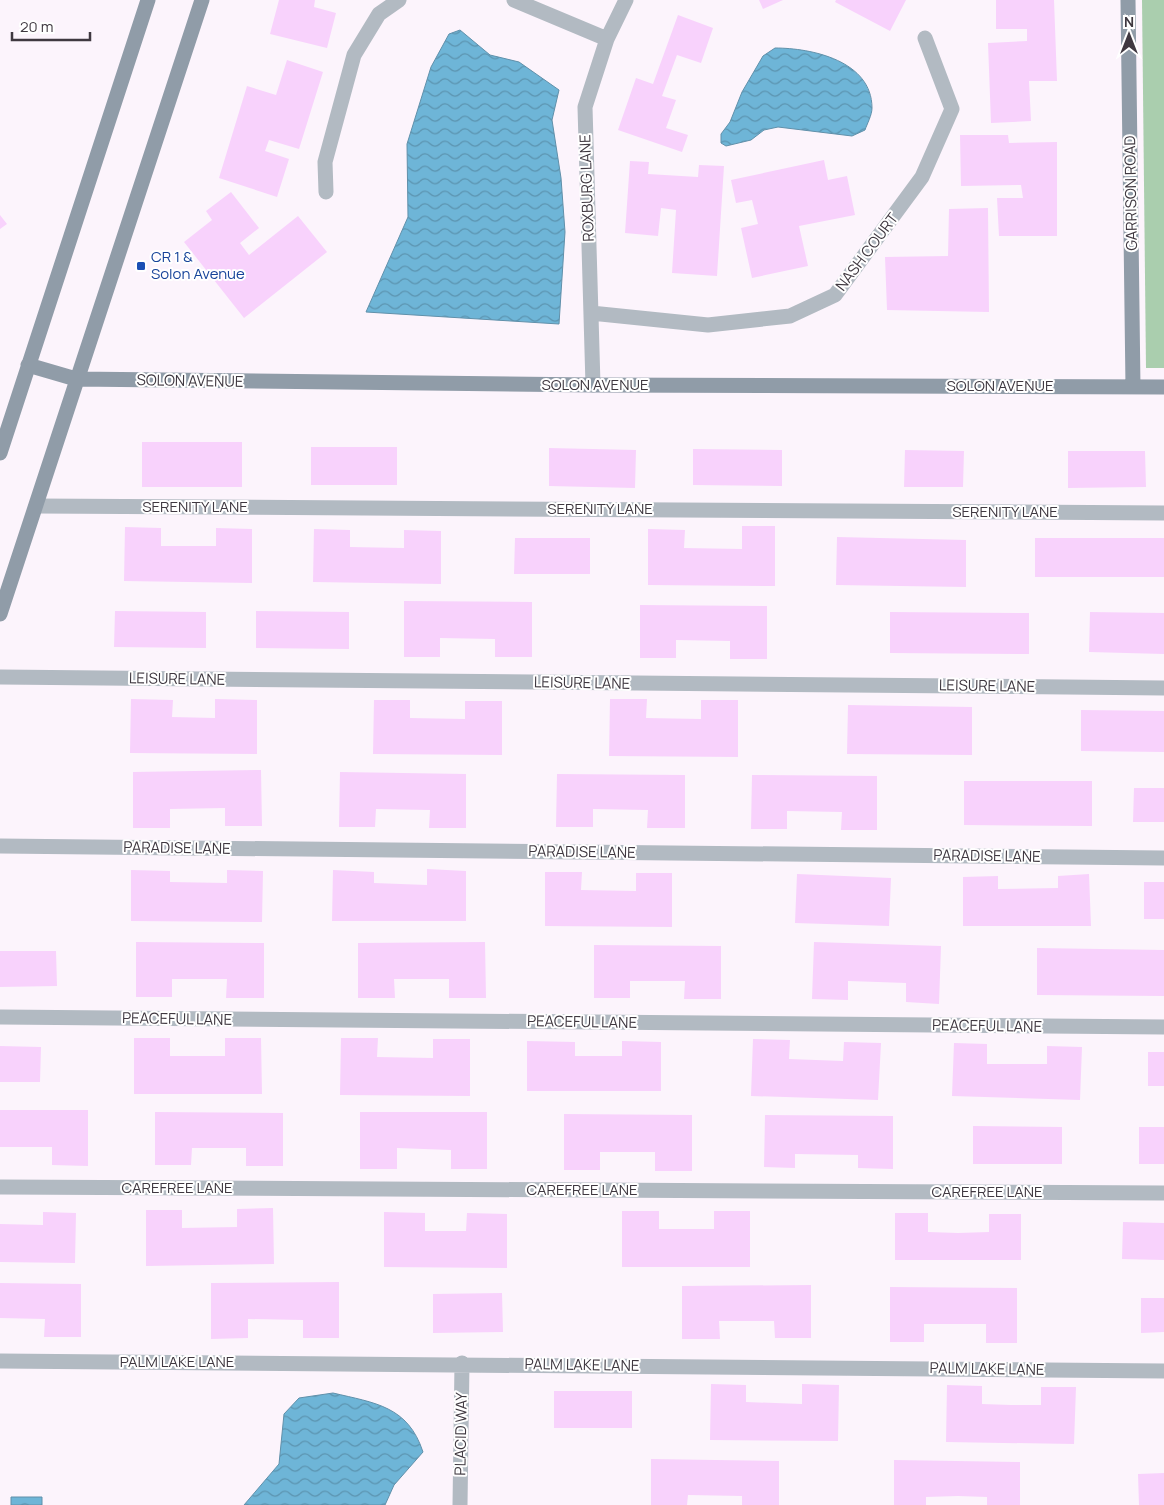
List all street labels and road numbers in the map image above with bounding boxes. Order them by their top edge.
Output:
street label: ROXBURG LANE [574,134,599,242]
street label: GARRISON ROAD [1119,135,1142,251]
street label: NASH COURT [830,208,903,295]
street label: SOLON AVENUE [136,369,244,392]
street label: SOLON AVENUE [542,374,648,395]
street label: SOLON AVENUE [947,375,1053,396]
street label: SERENITY LANE [142,496,248,517]
street label: SERENITY LANE [547,498,653,519]
street label: SERENITY LANE [952,501,1058,522]
street label: LEISURE LANE [129,667,225,690]
street label: LEISURE LANE [534,671,630,694]
street label: LEISURE LANE [939,674,1035,697]
street label: PARADISE LANE [123,836,231,859]
street label: PARADISE LANE [528,840,636,863]
street label: PARADISE LANE [933,844,1041,867]
street label: PEACEFUL LANE [122,1007,232,1030]
street label: PEACEFUL LANE [527,1010,637,1033]
street label: PEACEFUL LANE [932,1014,1042,1037]
street label: CAREFREE LANE [121,1177,233,1198]
street label: CAREFREE LANE [526,1179,638,1200]
street label: CAREFREE LANE [931,1181,1043,1202]
street label: PALM LAKE LANE [120,1351,234,1372]
street label: PALM LAKE LANE [524,1353,640,1376]
street label: PALM LAKE LANE [929,1357,1045,1380]
street label: PLACID WAY [449,1392,472,1476]

